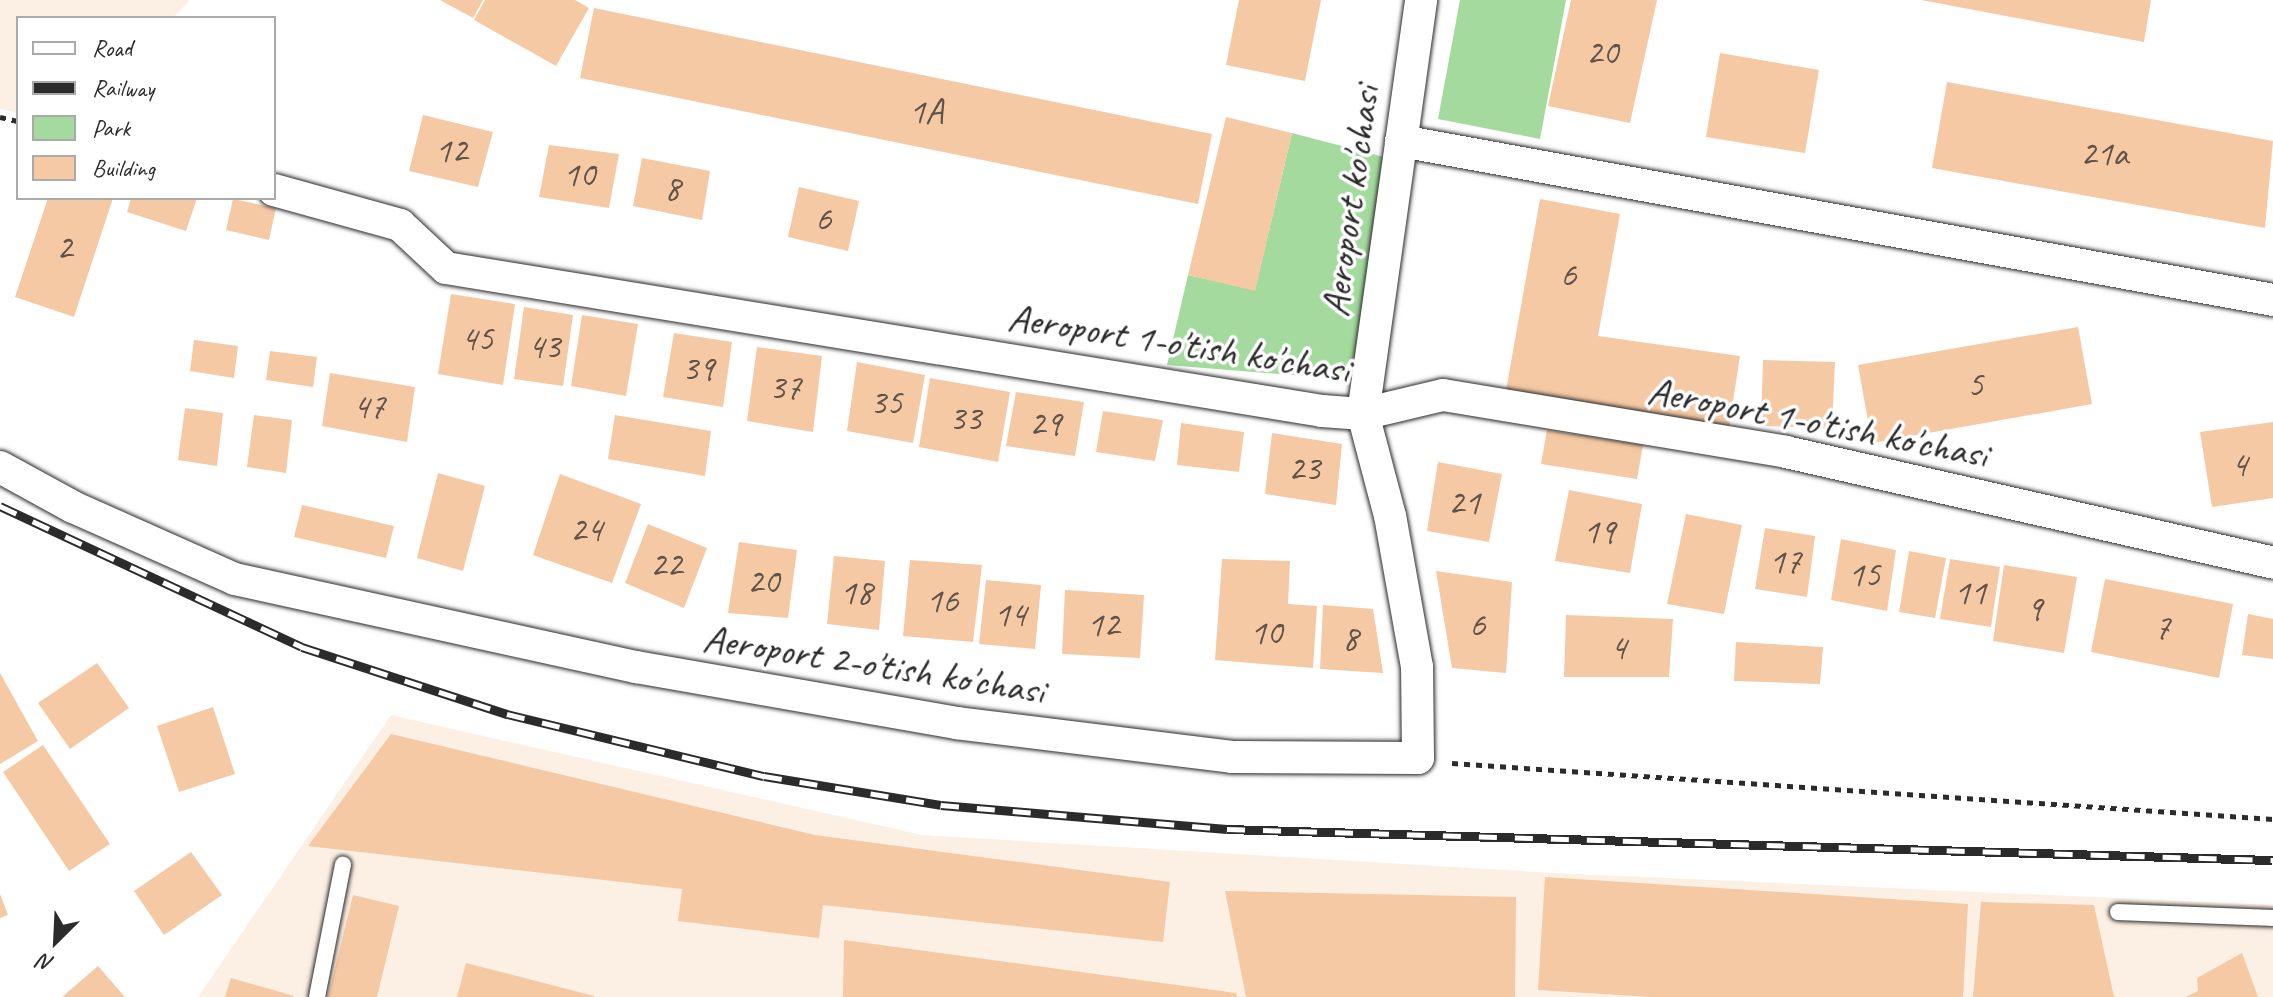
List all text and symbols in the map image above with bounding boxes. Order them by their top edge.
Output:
legend [16,16,276,200]
house number: 20 [1586,31,1618,75]
text: Road [92,33,132,63]
text: Railway [92,73,154,103]
street label: Aeroport ko'chasi [1310,82,1390,320]
house number: 1A [909,90,943,134]
text: Park [92,113,130,143]
house number: 12 [435,129,467,173]
house number: 21a [2080,132,2128,176]
text: Building [92,153,155,183]
house number: 10 [563,153,595,197]
house number: 8 [664,167,680,211]
house number: 6 [815,197,831,241]
house number: 2 [56,226,72,270]
house number: 6 [1560,253,1576,297]
street label: Aeroport 1-o'tish ko'chasi [1005,292,1353,394]
house number: 45 [461,317,493,361]
house number: 43 [528,325,560,369]
house number: 39 [682,347,714,391]
house number: 5 [1967,363,1983,407]
house number: 37 [769,366,801,410]
street label: Aeroport 1-o'tish ko'chasi [1644,366,1992,478]
house number: 35 [870,381,902,425]
house number: 47 [353,385,385,429]
house number: 33 [949,397,981,441]
house number: 29 [1029,402,1061,446]
house number: 4 [2231,443,2247,487]
house number: 23 [1288,447,1320,491]
house number: 21 [1448,481,1480,525]
house number: 24 [570,508,602,552]
house number: 19 [1583,510,1615,554]
house number: 17 [1769,540,1801,584]
house number: 22 [650,543,682,587]
house number: 15 [1848,553,1880,597]
house number: 20 [747,560,779,604]
house number: 18 [840,571,872,615]
house number: 11 [1954,571,1986,615]
house number: 16 [926,579,958,623]
house number: 9 [2026,587,2042,631]
house number: 14 [994,593,1026,637]
house number: 12 [1087,603,1119,647]
house number: 6 [1469,603,1485,647]
house number: 7 [2154,606,2170,650]
house number: 10 [1250,611,1282,655]
street label: Aeroport 2-o'tish ko'chasi [700,613,1048,715]
house number: 8 [1342,617,1358,661]
house number: 4 [1610,626,1626,670]
north arrow [16,901,96,981]
text: N [34,947,58,978]

